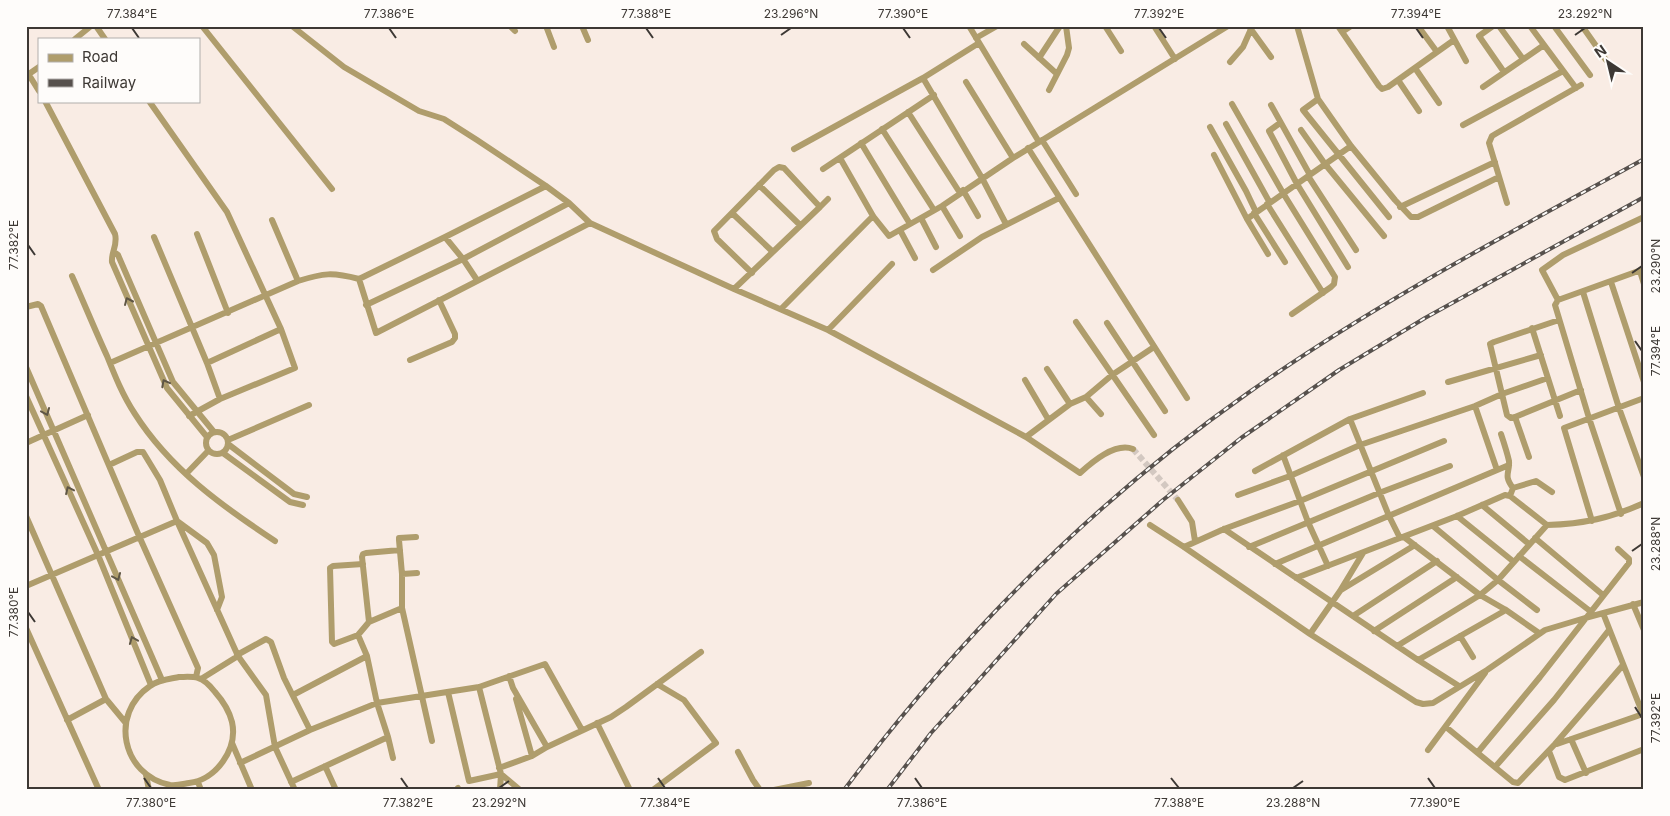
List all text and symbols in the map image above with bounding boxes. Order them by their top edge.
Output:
text: 77.384°E [107,6,157,21]
text: 77.386°E [364,6,414,21]
text: 77.388°E [621,6,671,21]
text: 23.296°N [764,6,818,21]
text: 77.390°E [878,6,928,21]
text: 77.392°E [1134,6,1184,21]
text: 77.394°E [1391,6,1441,21]
text: 23.292°N [1558,6,1612,21]
legend [38,38,200,102]
north arrow [1582,38,1632,88]
text: N [1591,41,1610,61]
text: Road [82,47,118,66]
text: Railway [82,73,137,92]
text: 77.382°E [6,220,21,270]
text: 23.290°N [1648,239,1663,293]
one-way arrow [124,297,135,306]
text: 77.394°E [1648,326,1663,376]
one-way arrow [161,379,171,388]
one-way arrow [39,407,50,416]
one-way arrow [64,486,75,495]
text: 23.288°N [1648,517,1663,571]
one-way arrow [111,572,122,581]
text: 77.380°E [6,587,21,637]
one-way arrow [128,636,139,645]
text: 77.392°E [1648,693,1663,743]
text: 77.380°E [126,795,176,810]
text: 77.382°E [383,795,433,810]
text: 23.292°N [472,795,526,810]
text: 77.384°E [640,795,690,810]
text: 77.386°E [897,795,947,810]
text: 77.388°E [1154,795,1204,810]
text: 23.288°N [1266,795,1320,810]
text: 77.390°E [1410,795,1460,810]

